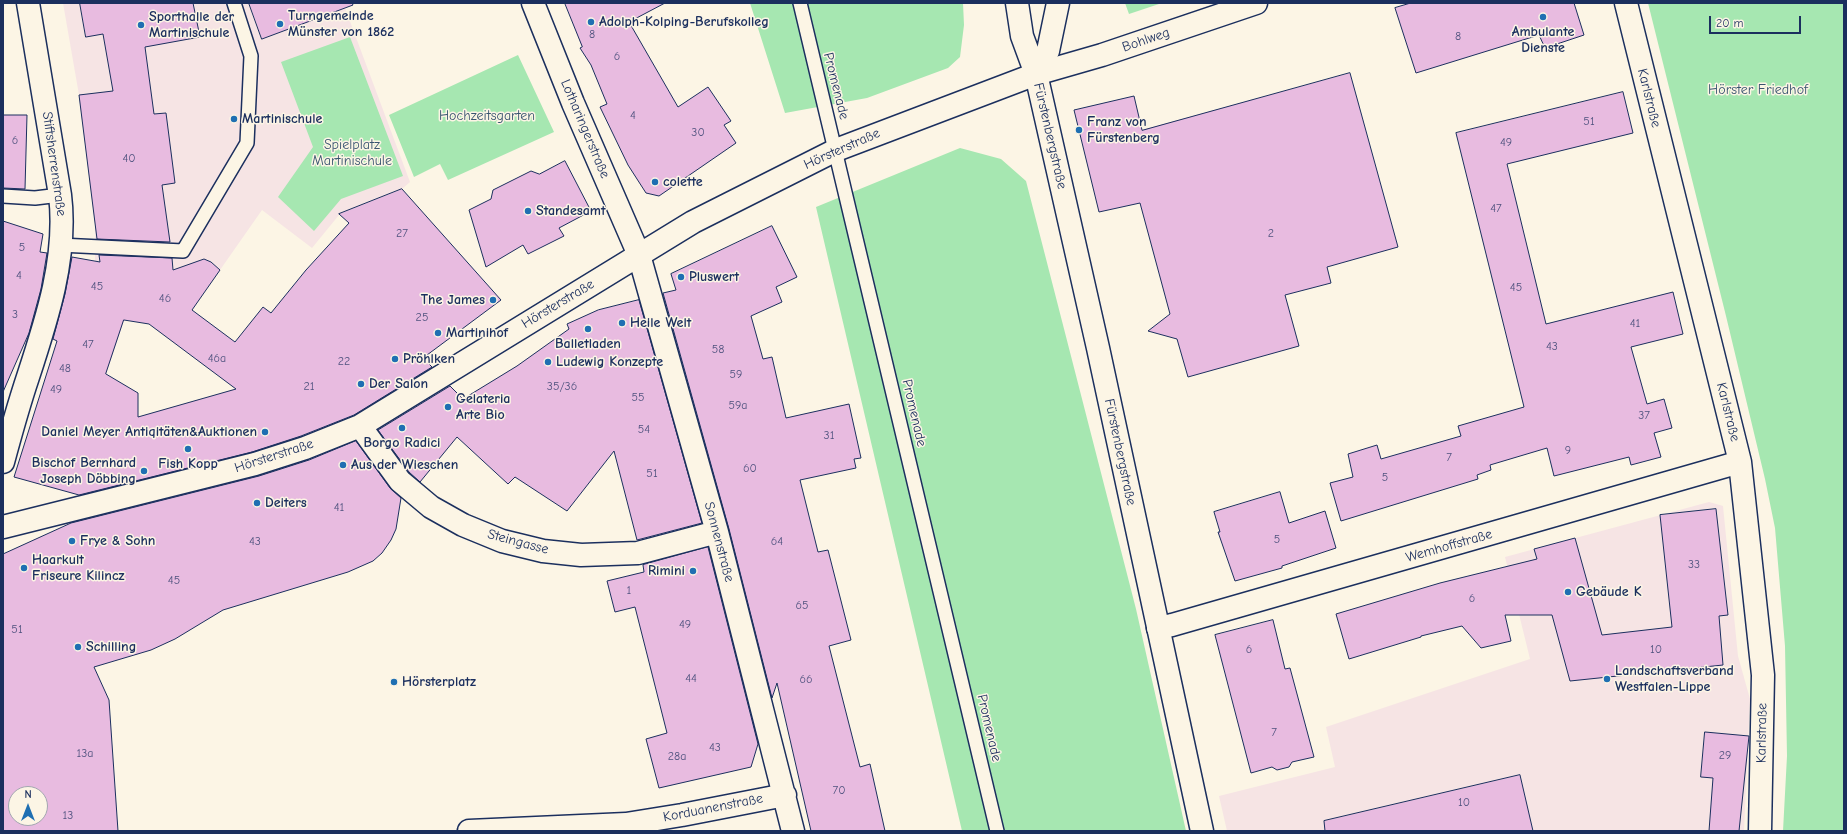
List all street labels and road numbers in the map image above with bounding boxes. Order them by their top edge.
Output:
street label: Bohlweg [1120,24,1172,56]
street label: Promenade [820,51,852,121]
street label: Karlstraße [1634,67,1664,129]
street label: Lotharingerstraße [557,77,613,181]
street label: Fürstenbergstraße [1030,81,1070,191]
street label: Stiftsherrenstraße [38,111,70,217]
street label: Hörsterstraße [801,125,883,173]
street label: Hörsterstraße [519,276,597,332]
street label: Promenade [898,378,930,448]
street label: Karlstraße [1713,381,1743,443]
street label: Fürstenbergstraße [1100,397,1140,507]
street label: Hörsterstraße [233,435,315,477]
street label: Sonnenstraße [700,500,738,584]
street label: Steingasse [486,526,550,558]
street label: Wemhoffstraße [1404,526,1494,566]
street label: Promenade [973,693,1005,763]
street label: Karlstraße [1753,703,1771,763]
street label: Korduanenstraße [662,790,764,826]

